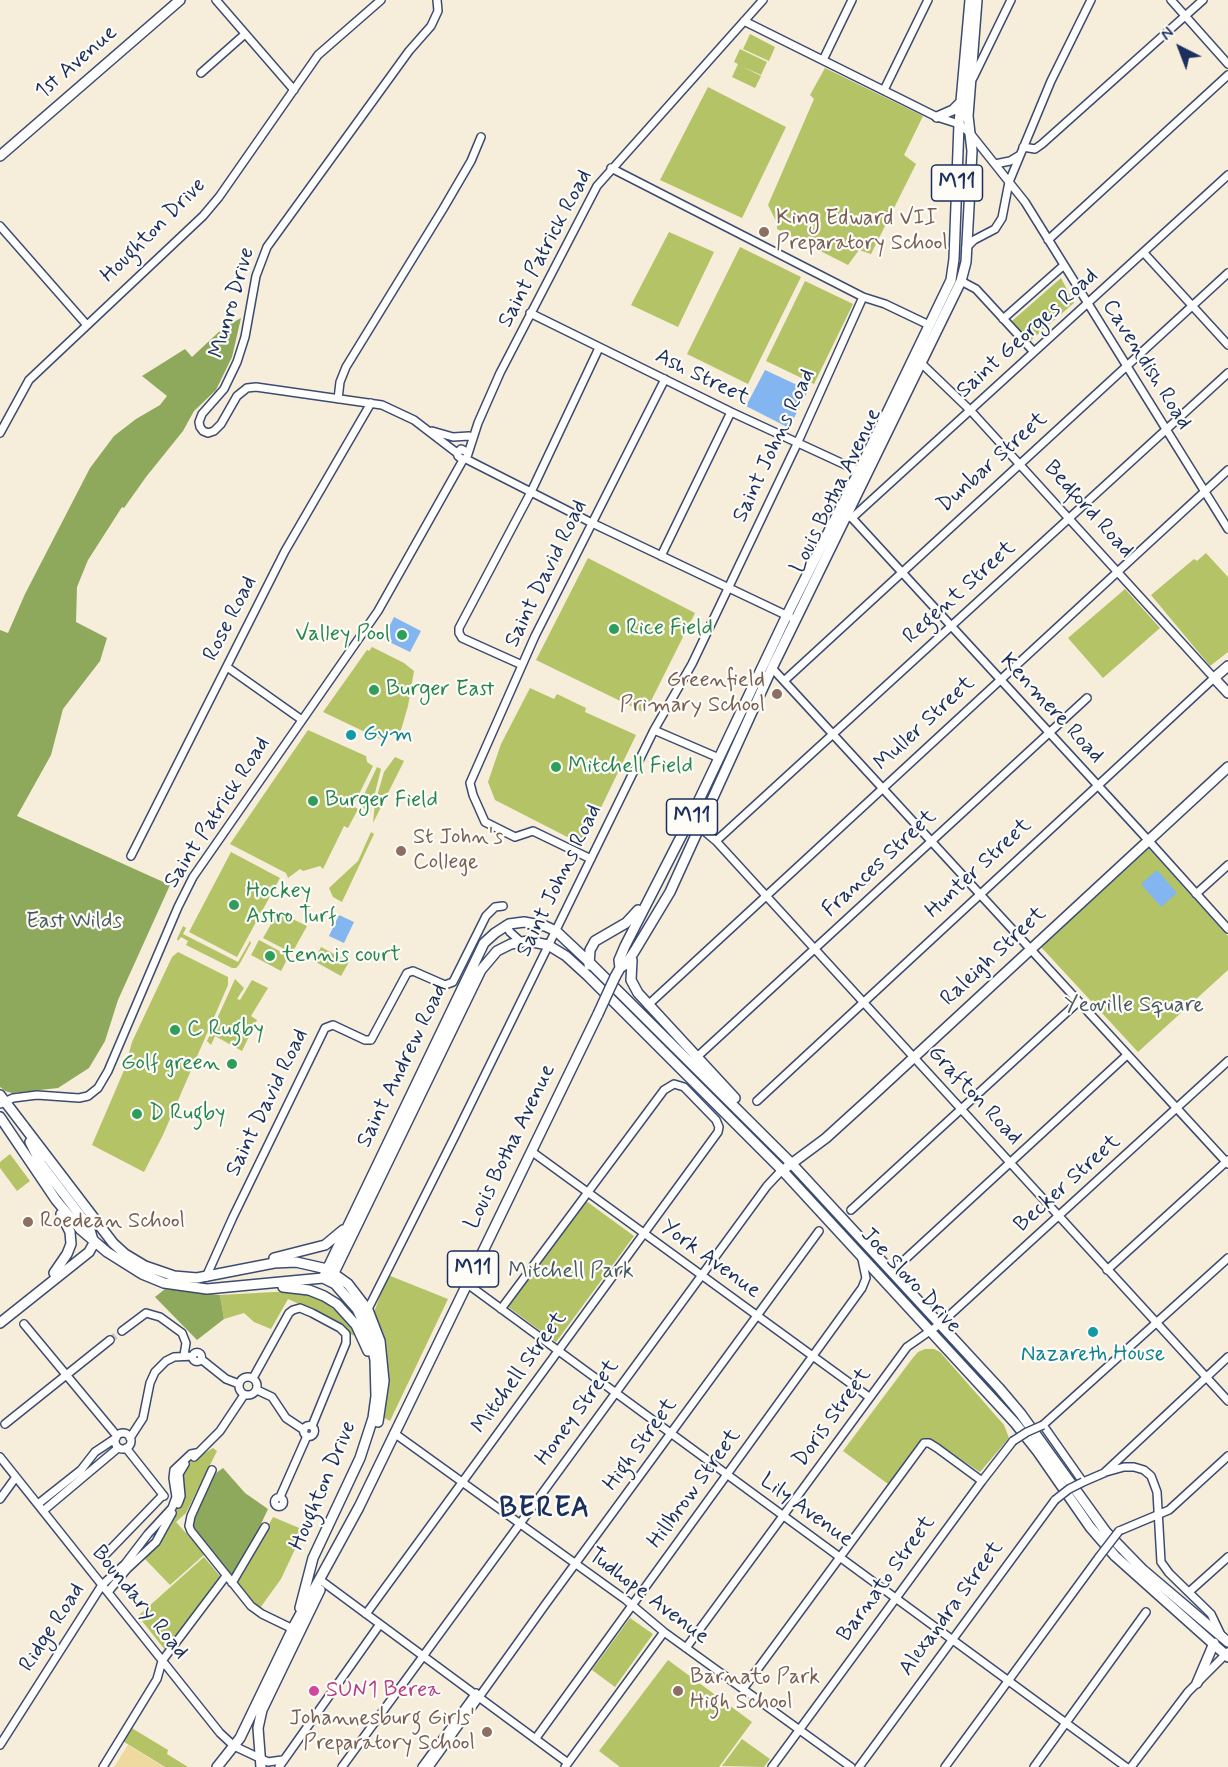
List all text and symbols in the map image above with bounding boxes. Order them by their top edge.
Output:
north arrow [1150,18,1210,78]
street label: 1st Avenue [31,20,123,106]
text: N [1157,23,1179,46]
road number: M11 [932,165,982,201]
street label: Saint Patrick Road [493,166,599,332]
street label: Houghton Drive [96,173,212,289]
place label: King Edward VII Preparatory School [776,206,948,258]
marker: King Edward VII Preparatory School [757,225,771,239]
street label: Munro Drive [205,245,261,361]
street label: Saint Georges Road [952,263,1104,405]
street label: Cavendish Road [1096,295,1196,435]
street label: Ash Street [651,344,753,412]
street label: Saint Johns Road [728,365,822,527]
street label: Louis Botha Avenue [786,404,888,578]
street label: Dunbar Street [933,407,1053,519]
street label: Bedford Road [1037,456,1139,564]
street label: Saint David Road [500,496,594,652]
street label: Regent Street [898,536,1022,650]
street label: Rose Road [198,572,264,666]
place label: Rice Field [626,616,713,642]
place label: Valley Pool [295,622,390,648]
marker: Rice Field [607,622,621,636]
marker: Valley Pool [395,628,409,642]
street label: Kenmere Road [993,649,1109,769]
place label: Greenfield Primary School [620,668,765,720]
street label: Muller Street [869,671,981,777]
place label: Burger East [386,677,494,703]
marker: Burger East [367,683,381,697]
marker: Greenfield Primary School [770,687,784,701]
place label: Gym [363,722,413,748]
marker: Gym [344,728,358,742]
street label: Saint Patrick Road [159,732,277,894]
place label: Mitchell Field [568,754,693,780]
marker: Mitchell Field [549,760,563,774]
place label: Burger Field [325,788,438,814]
marker: Burger Field [306,794,320,808]
road number: M11 [666,799,718,835]
street label: Saint Johns Road [512,801,608,961]
street label: Frances Street [817,804,943,924]
street label: Hunter Street [920,813,1038,925]
place label: St John's College [413,825,503,876]
marker: St John's College [394,844,408,858]
place label: Hockey Astro Turf [246,879,337,930]
marker: Hockey Astro Turf [227,898,241,912]
street label: Raleigh Street [936,901,1052,1013]
park label: East Wilds [26,909,122,935]
place label: tennis court [282,943,401,969]
marker: tennis court [263,949,277,963]
street label: Saint Andrew Road [352,980,454,1152]
park label: Yeoville Square [1064,993,1204,1019]
place label: C Rugby [187,1017,264,1043]
marker: C Rugby [168,1023,182,1037]
street label: Saint David Road [221,1025,315,1181]
street label: Grafton Road [921,1041,1027,1151]
place label: Golf green [121,1051,220,1077]
marker: Golf green [225,1057,239,1071]
street label: Louis Botha Avenue [460,1060,562,1234]
place label: D Rugby [149,1101,225,1127]
marker: D Rugby [130,1107,144,1121]
street label: Becker Street [1009,1129,1127,1239]
place label: Roedean School [40,1209,185,1235]
marker: Roedean School [21,1215,35,1229]
street label: York Avenue [655,1215,765,1305]
street label: Joe Slovo Drive [854,1222,966,1340]
road number: M11 [448,1251,498,1287]
park label: Mitchell Park [508,1259,634,1285]
street label: Mitchell Street [467,1307,573,1439]
marker: Nazareth House [1086,1325,1100,1339]
place label: Nazareth House [1021,1342,1165,1368]
street label: Honey Street [531,1355,625,1471]
street label: Doris Street [788,1363,878,1473]
street label: High Street [598,1393,684,1497]
street label: Houghton Drive [285,1417,363,1555]
street label: Hillbrow Street [643,1424,747,1554]
street label: Lily Avenue [754,1468,858,1554]
district label: BEREA [497,1493,593,1527]
street label: Barnato Street [832,1511,942,1647]
street label: Alexandra Street [894,1536,1010,1682]
street label: Boundary Road [85,1541,193,1665]
street label: Tudhope Avenue [582,1543,714,1651]
street label: Ridge Road [15,1579,91,1677]
place label: Barnato Park High School [690,1665,820,1717]
place label: SUN1 Berea [326,1678,440,1704]
marker: SUN1 Berea [307,1684,321,1698]
marker: Barnato Park High School [671,1684,685,1698]
place label: Johannesburg Girls' Preparatory School [289,1706,475,1758]
marker: Johannesburg Girls' Preparatory School [480,1725,494,1739]

